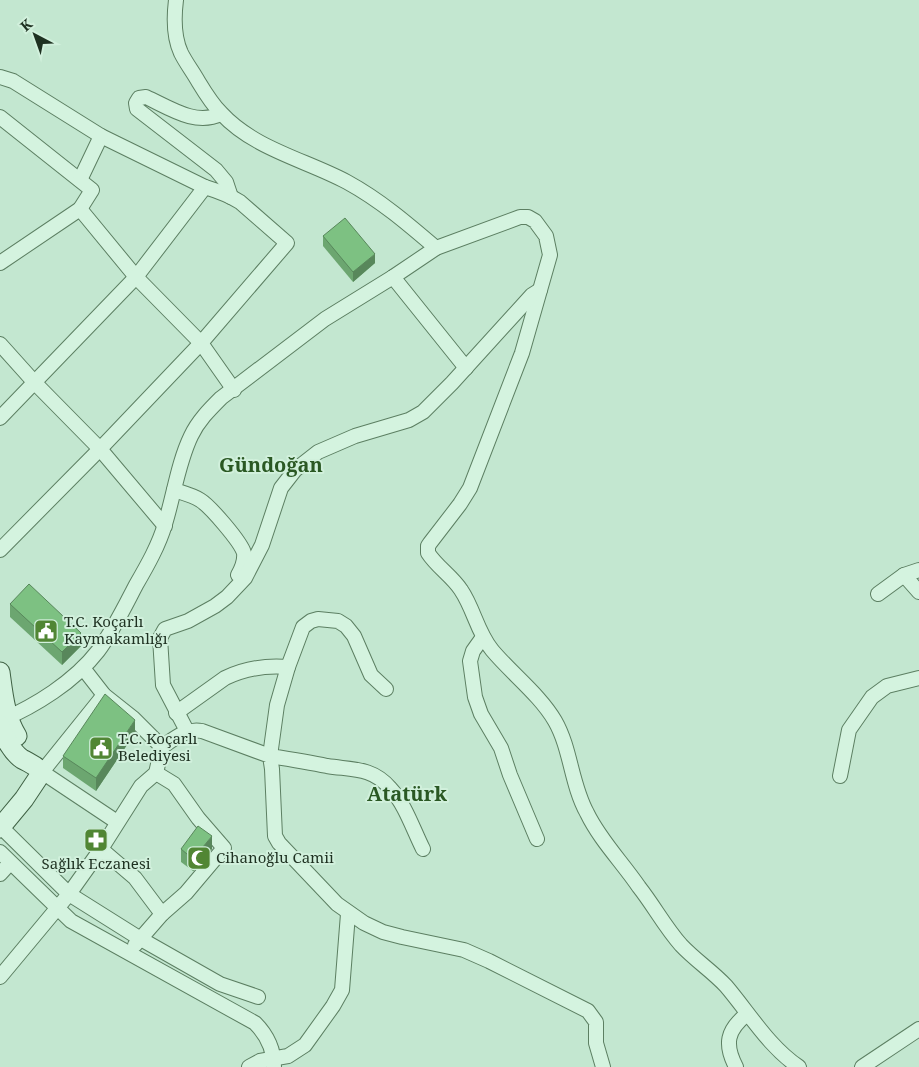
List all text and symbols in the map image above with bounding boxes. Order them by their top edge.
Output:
north arrow [10,10,60,60]
text: K [16,14,37,35]
district label: Gündoğan [219,451,323,478]
place label: T.C. Koçarlı Kaymakamlığı [64,611,168,648]
public building icon: T.C. Koçarlı Kaymakamlığı [33,618,59,644]
place label: T.C. Koçarlı Belediyesi [118,728,198,765]
public building icon: T.C. Koçarlı Belediyesi [88,735,114,761]
district label: Atatürk [367,780,447,807]
pharmacy icon: Sağlık Eczanesi [83,827,109,853]
mosque icon: Cihanoğlu Camii [186,845,212,871]
place label: Cihanoğlu Camii [216,847,334,867]
place label: Sağlık Eczanesi [42,853,151,873]

